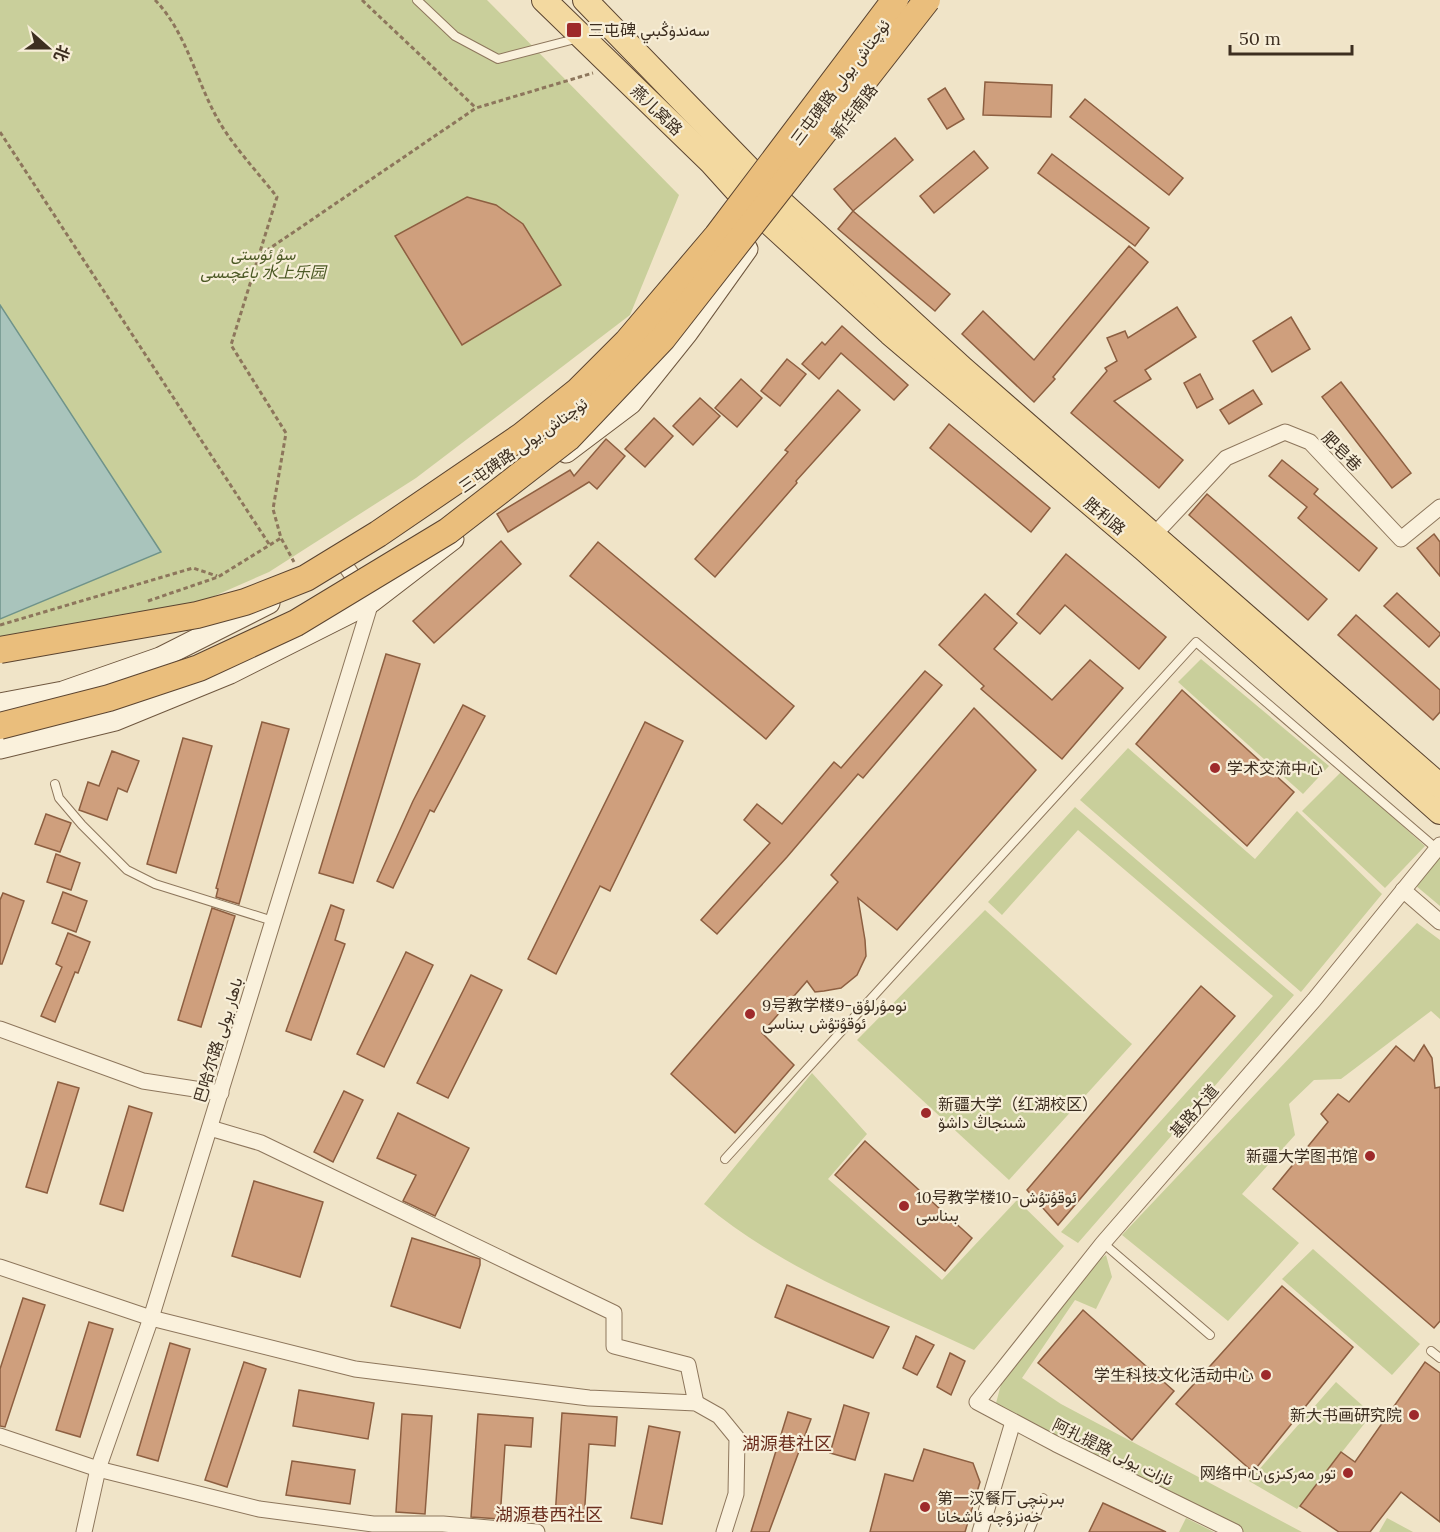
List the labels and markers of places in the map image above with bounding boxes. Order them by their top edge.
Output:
place label: 三屯碑 سەندۈڭبىي [588,20,710,44]
marker: 三屯碑 سەندۈڭبىي [565,21,583,39]
place label: 学术交流中心 [1227,758,1323,778]
marker: 学术交流中心 [1208,761,1222,775]
place label: 9号教学楼9-نومۇرلۇق ئوقۇتۇش بىناسى [762,995,907,1034]
marker: 9号教学楼9-نومۇرلۇق ئوقۇتۇش بىناسى [743,1007,757,1021]
place label: 新疆大学（红湖校区） شىنجاڭ داشۆ [938,1094,1098,1133]
marker: 新疆大学（红湖校区） شىنجاڭ داشۆ [919,1106,933,1120]
place label: 新疆大学图书馆 [1246,1146,1358,1166]
marker: 新疆大学图书馆 [1363,1149,1377,1163]
place label: 10号教学楼10-ئوقۇتۇش بىناسى [916,1187,1077,1226]
marker: 10号教学楼10-ئوقۇتۇش بىناسى [897,1199,911,1213]
place label: 学生科技文化活动中心 [1094,1365,1254,1385]
marker: 学生科技文化活动中心 [1259,1368,1273,1382]
place label: 新大书画研究院 [1290,1405,1402,1425]
marker: 新大书画研究院 [1407,1408,1421,1422]
place label: 网络中心تور مەركىزى [1199,1463,1336,1484]
marker: 网络中心تور مەركىزى [1341,1466,1355,1480]
place label: 第一汉餐厅بىرىنچى خەنزۇچە ئاشخانا [937,1488,1065,1528]
marker: 第一汉餐厅بىرىنچى خەنزۇچە ئاشخانا [918,1500,932,1514]

